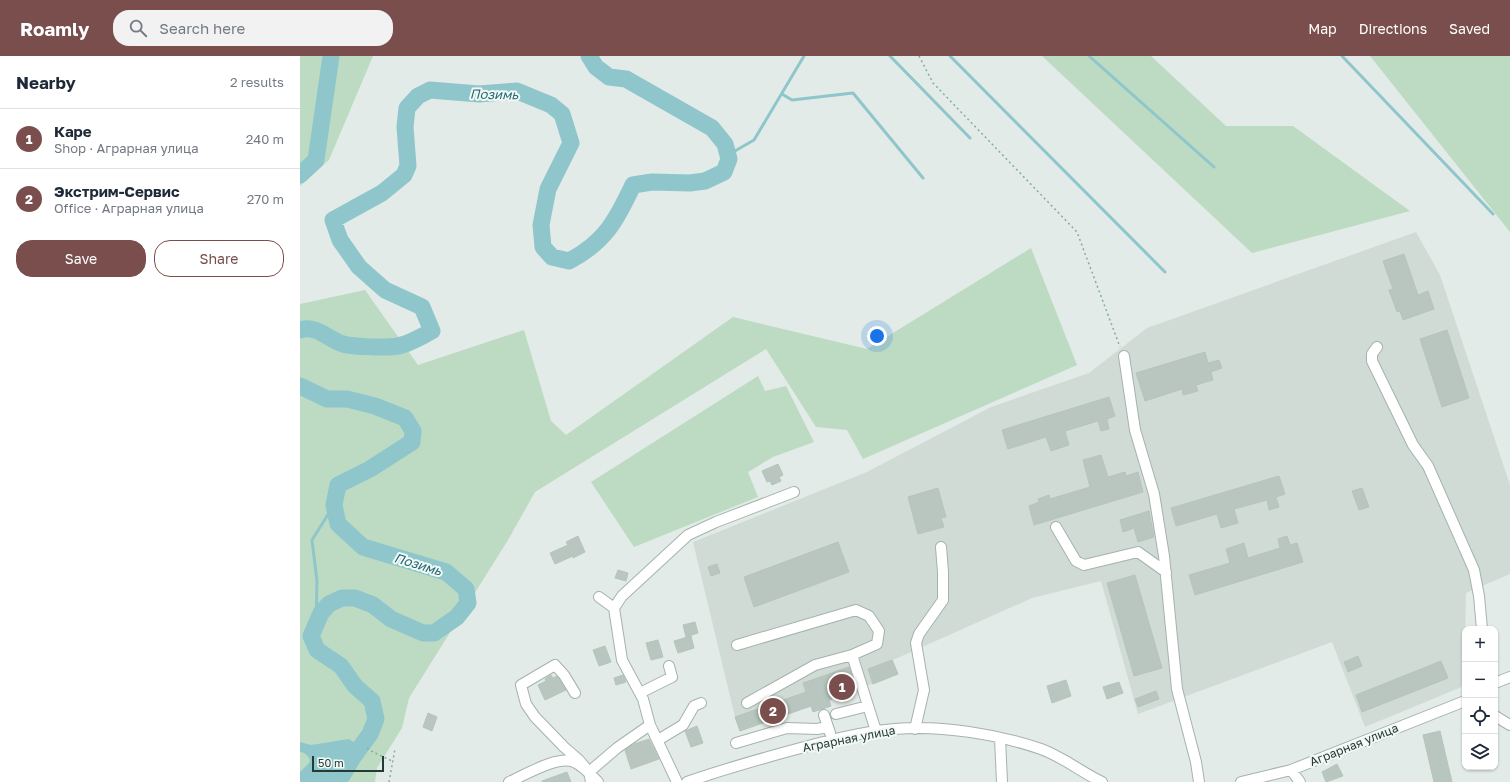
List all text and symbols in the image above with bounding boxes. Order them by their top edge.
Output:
search box [113,10,393,46]
text: Roamly [20,17,89,40]
icon: search [127,17,149,39]
text: Search here [159,19,245,37]
text: Map [1308,20,1337,37]
text: Directions [1359,20,1427,37]
text: Saved [1449,20,1490,37]
text: Nearby [16,72,76,93]
text: 2 results [230,74,284,90]
water label: Позимь [470,86,520,102]
text: Каре [54,122,92,140]
text: 1 [26,131,32,147]
text: 240 m [246,131,284,147]
text: Shop · Аграрная улица [54,140,199,156]
text: Экстрим-Сервис [54,182,180,200]
text: 2 [25,191,33,207]
text: 270 m [247,191,284,207]
text: Office · Аграрная улица [54,200,204,216]
button: Save [16,240,146,277]
button: Share [154,240,284,277]
your location [867,326,887,346]
water label: Позимь [392,549,445,579]
map controls [1462,626,1498,770]
button: + [1462,626,1498,662]
button: − [1462,662,1498,698]
pin: 1 [829,672,855,702]
pin: 2 [760,696,786,726]
button: locate [1462,698,1498,734]
street label: Аграрная улица [1307,720,1400,769]
street label: Аграрная улица [801,722,897,755]
button: layers [1462,734,1498,770]
scale bar [312,754,384,773]
text: 50 m [318,756,344,769]

